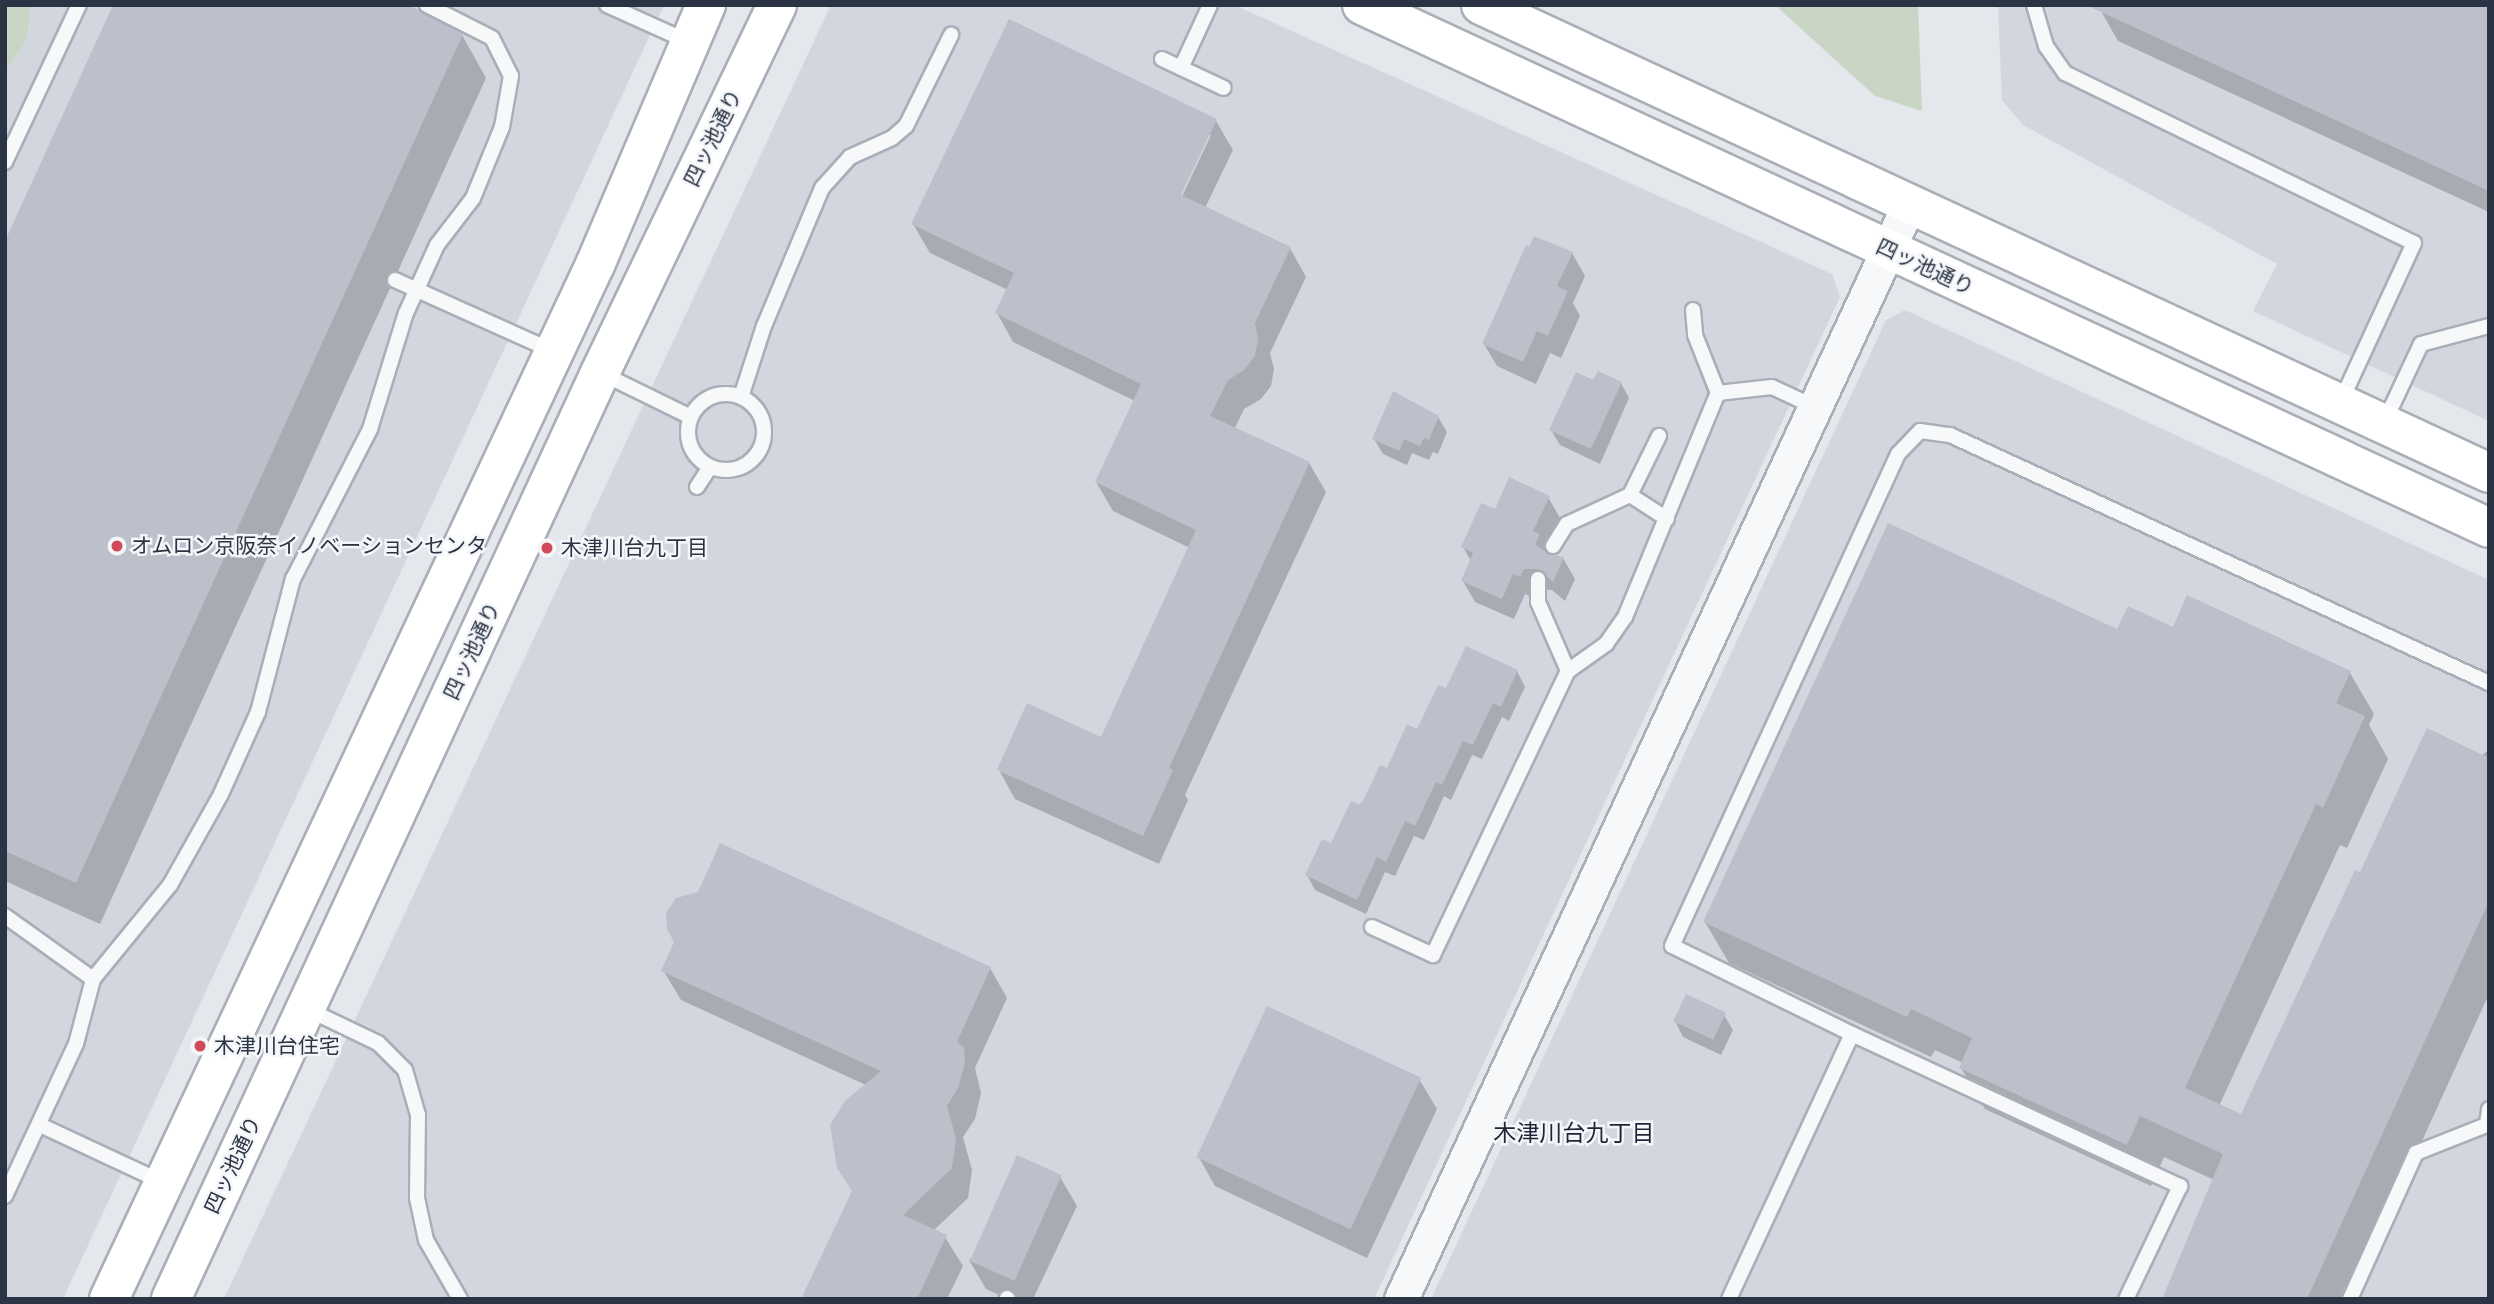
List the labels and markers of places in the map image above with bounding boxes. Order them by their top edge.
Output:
place label: オムロン京阪奈イノベーションセンタ [131,533,488,559]
place label: 木津川台九丁目 [561,535,708,561]
marker: オムロン京阪奈イノベーションセンタ [109,538,125,554]
marker: 木津川台九丁目 [539,540,555,556]
place label: 木津川台住宅 [214,1033,340,1059]
marker: 木津川台住宅 [192,1038,208,1054]

